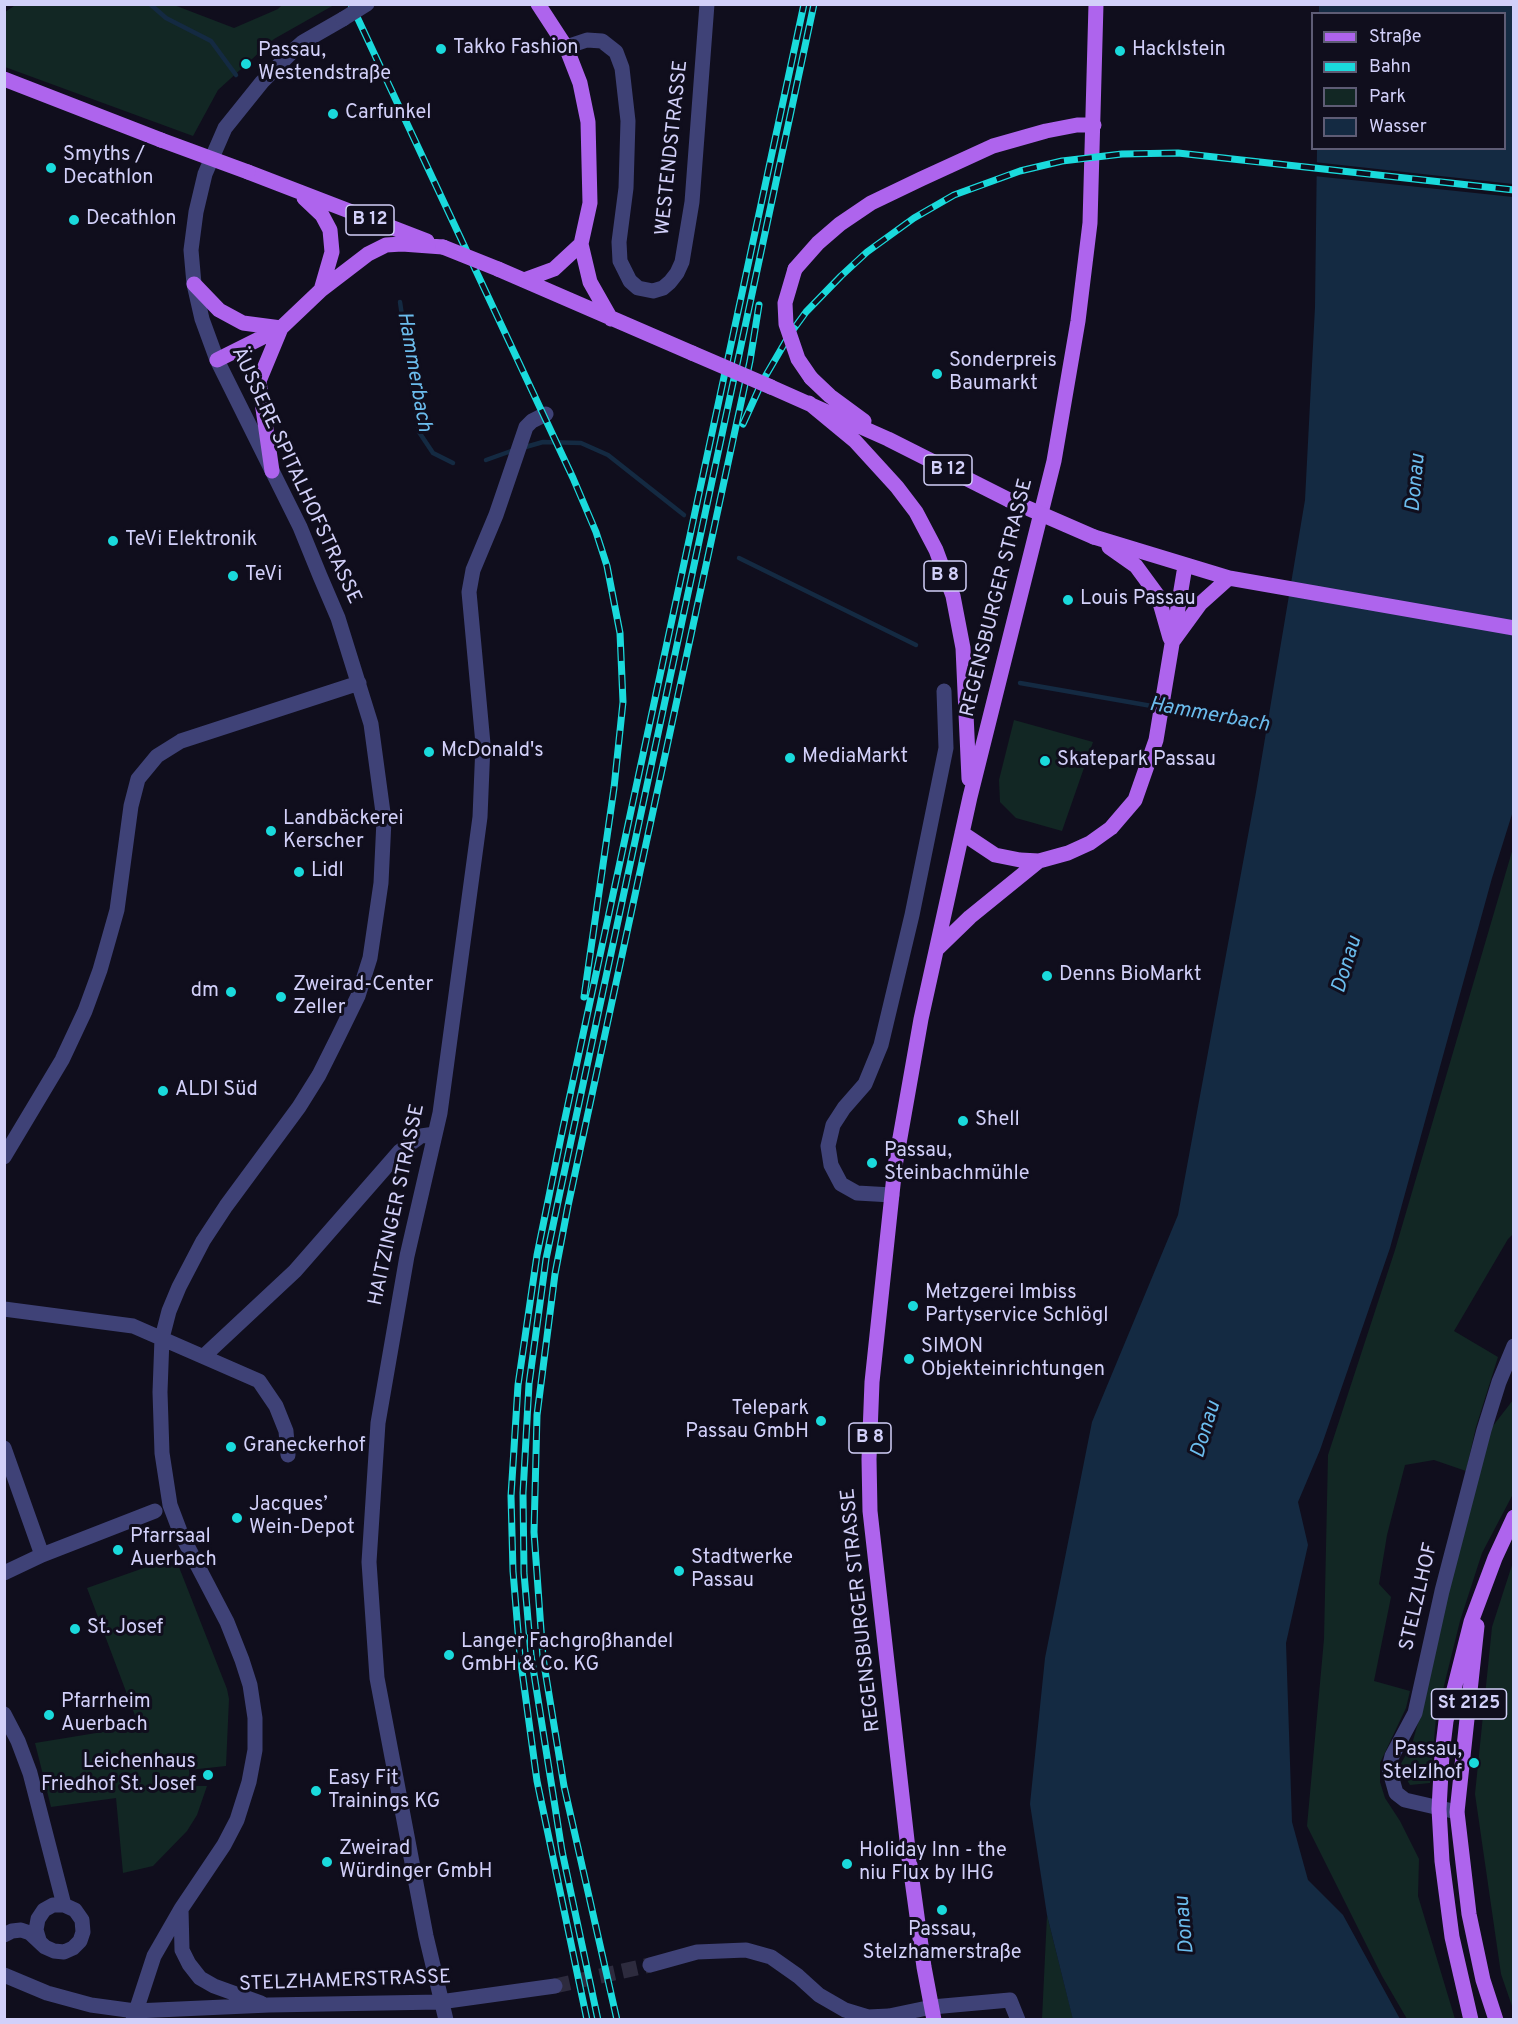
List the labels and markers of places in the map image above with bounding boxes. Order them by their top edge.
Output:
place label: Takko Fashion [453,37,579,61]
place label: Hacklstein [1132,39,1226,63]
place label: Passau, Westendstraße [258,40,391,87]
marker: Takko Fashion [434,42,448,56]
marker: Hacklstein [1113,44,1127,58]
marker: Passau, Westendstraße [239,57,253,71]
place label: Carfunkel [345,102,432,126]
marker: Carfunkel [326,107,340,121]
place label: Smyths / Decathlon [63,144,154,191]
marker: Smyths / Decathlon [44,161,58,175]
place label: Decathlon [86,208,177,232]
marker: Decathlon [67,213,81,227]
place label: Sonderpreis Baumarkt [949,350,1057,397]
marker: Sonderpreis Baumarkt [930,367,944,381]
place label: TeVi Elektronik [125,529,257,553]
marker: TeVi Elektronik [106,534,120,548]
place label: TeVi [245,564,282,588]
marker: TeVi [226,569,240,583]
place label: Louis Passau [1080,588,1196,612]
marker: Louis Passau [1061,593,1075,607]
place label: McDonald's [441,740,544,764]
marker: McDonald's [422,745,436,759]
place label: MediaMarkt [802,746,908,770]
place label: Skatepark Passau [1057,749,1216,773]
marker: MediaMarkt [783,751,797,765]
marker: Skatepark Passau [1038,754,1052,768]
place label: Landbäckerei Kerscher [283,808,404,855]
marker: Landbäckerei Kerscher [264,824,278,838]
place label: Lidl [311,860,344,884]
marker: Lidl [292,865,306,879]
place label: Denns BioMarkt [1059,964,1202,988]
marker: Denns BioMarkt [1040,969,1054,983]
place label: Zweirad-Center Zeller [293,974,433,1021]
place label: dm [191,980,219,1004]
marker: dm [224,985,238,999]
marker: Zweirad-Center Zeller [274,990,288,1004]
place label: ALDI Süd [175,1079,258,1103]
marker: ALDI Süd [156,1084,170,1098]
place label: Shell [975,1109,1020,1133]
marker: Shell [956,1114,970,1128]
place label: Passau, Steinbachmühle [884,1140,1030,1187]
marker: Passau, Steinbachmühle [865,1156,879,1170]
place label: Metzgerei Imbiss Partyservice Schlögl [925,1282,1109,1329]
marker: Metzgerei Imbiss Partyservice Schlögl [906,1299,920,1313]
place label: SIMON Objekteinrichtungen [921,1336,1105,1383]
marker: SIMON Objekteinrichtungen [902,1352,916,1366]
place label: Telepark Passau GmbH [685,1398,809,1445]
marker: Telepark Passau GmbH [814,1414,828,1428]
place label: Graneckerhof [243,1435,365,1459]
marker: Graneckerhof [224,1440,238,1454]
place label: Jacques’ Wein-Depot [249,1494,355,1541]
marker: Jacques’ Wein-Depot [230,1511,244,1525]
place label: Pfarrsaal Auerbach [130,1526,217,1573]
marker: Pfarrsaal Auerbach [111,1543,125,1557]
place label: Stadtwerke Passau [691,1547,793,1594]
marker: Stadtwerke Passau [672,1564,686,1578]
place label: St. Josef [87,1617,163,1641]
marker: St. Josef [68,1622,82,1636]
place label: Langer Fachgroßhandel GmbH & Co. KG [461,1631,673,1678]
marker: Langer Fachgroßhandel GmbH & Co. KG [442,1648,456,1662]
place label: Pfarrheim Auerbach [61,1691,151,1738]
marker: Pfarrheim Auerbach [42,1708,56,1722]
place label: Passau, Stelzlhof [1382,1739,1462,1786]
place label: Leichenhaus Friedhof St. Josef [41,1751,196,1798]
marker: Passau, Stelzlhof [1467,1756,1481,1770]
marker: Leichenhaus Friedhof St. Josef [201,1768,215,1782]
place label: Easy Fit Trainings KG [328,1768,440,1815]
marker: Easy Fit Trainings KG [309,1784,323,1798]
place label: Zweirad Würdinger GmbH [339,1838,493,1885]
place label: Holiday Inn - the niu Flux by IHG [859,1840,1007,1887]
marker: Zweirad Würdinger GmbH [320,1855,334,1869]
marker: Holiday Inn - the niu Flux by IHG [840,1857,854,1871]
marker: Passau, Stelzhamerstraße [935,1903,949,1917]
place label: Passau, Stelzhamerstraße [863,1919,1021,1966]

